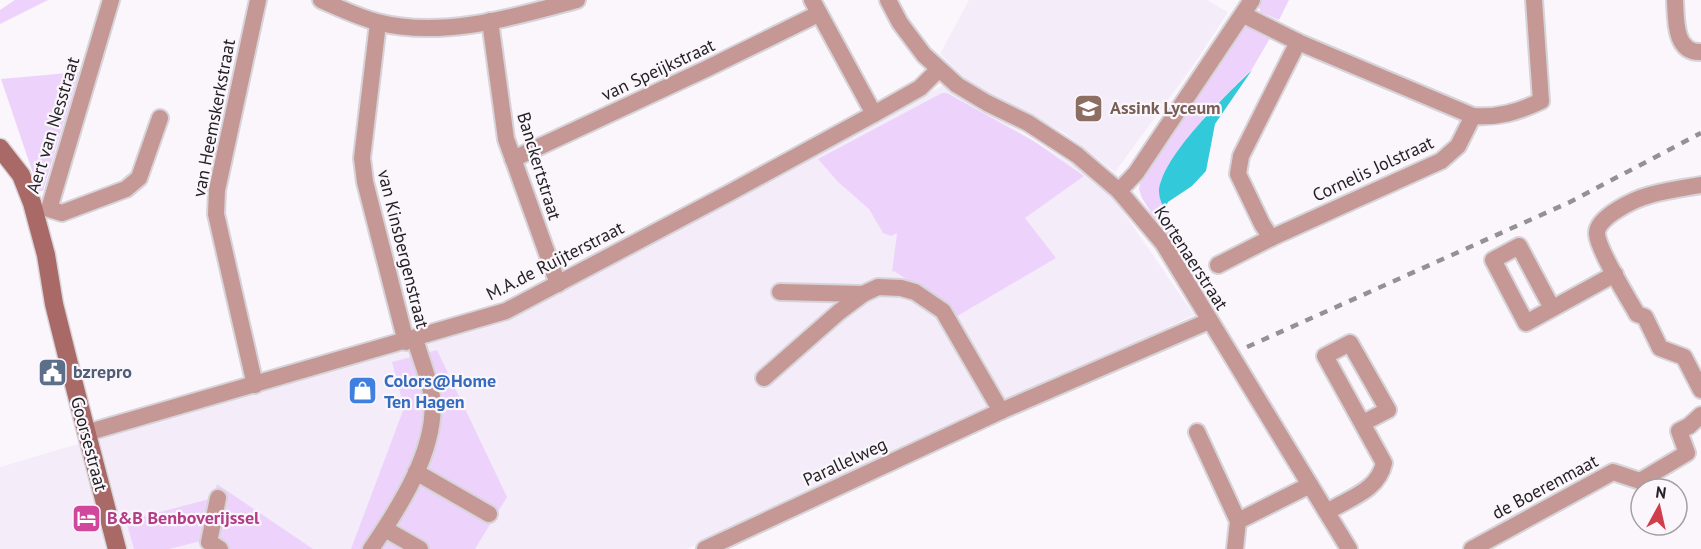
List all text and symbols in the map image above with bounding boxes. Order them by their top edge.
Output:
street label: van Speijkstraat [597,33,718,106]
street label: van Heemskerkstraat [187,37,240,199]
street label: Aert van Nesstraat [21,54,84,196]
school or university icon: Assink Lyceum [1073,92,1105,124]
place label: Assink Lyceum [1110,96,1221,119]
street label: Banckertstraat [512,109,567,223]
street label: Cornelis Jolstraat [1309,130,1437,207]
street label: van Kinsbergenstraat [373,167,434,331]
street label: Kortenaerstraat [1149,201,1234,314]
street label: M.A.de Ruijterstraat [482,216,627,305]
public building icon: bzrepro [36,356,68,388]
place label: bzrepro [73,360,132,383]
place label: Colors@Home Ten Hagen [384,369,496,413]
shop icon: Colors@Home Ten Hagen [347,375,379,407]
street label: Goorsestraat [66,394,113,494]
street label: Parallelweg [799,432,890,491]
street label: de Boerenmaat [1488,449,1602,524]
north arrow [1629,477,1689,537]
text: N [1654,482,1668,503]
hotel icon: B&B Benboverijssel [70,502,102,534]
place label: B&B Benboverijssel [107,506,260,529]

